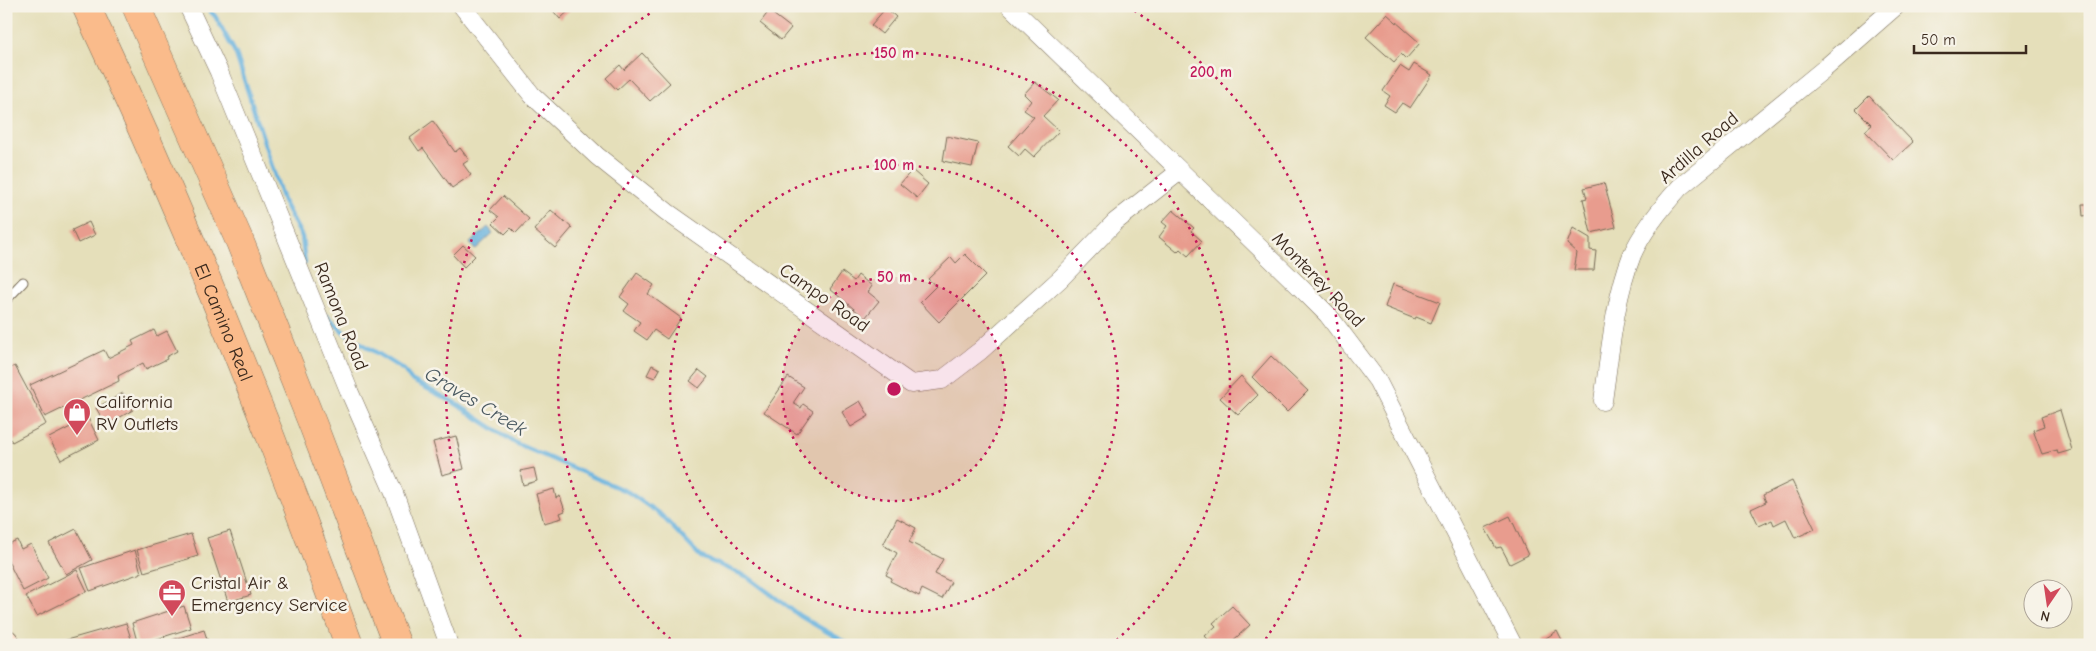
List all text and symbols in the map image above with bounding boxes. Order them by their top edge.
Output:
scale bar [1914,22,2026,54]
text: 50 m [1921,31,1956,49]
text: 150 m [874,44,914,62]
text: 200 m [1190,63,1232,81]
street label: Ardilla Road [1654,107,1743,188]
text: 100 m [874,156,914,174]
street label: Monterey Road [1267,228,1369,332]
street label: Ramona Road [309,259,373,374]
street label: Campo Road [775,259,874,337]
street label: El Camino Real [189,260,257,384]
text: 50 m [877,268,911,286]
water label: Graves Creek [421,362,531,441]
centre of rings [885,380,903,398]
place label: California RV Outlets [96,391,178,435]
shop icon: California RV Outlets [62,397,92,436]
place label: Cristal Air & Emergency Service [191,572,347,616]
office icon: Cristal Air & Emergency Service [157,578,187,617]
north arrow [2024,578,2074,628]
text: N [2039,607,2052,625]

